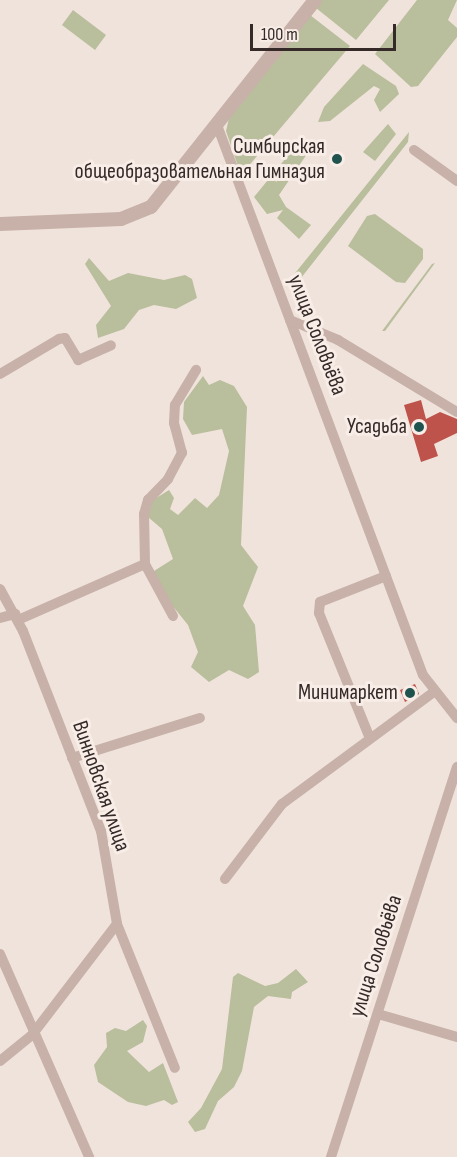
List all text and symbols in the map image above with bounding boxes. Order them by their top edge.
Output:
scale bar [253,12,398,50]
text: 100 m [261,24,298,45]
place label: Симбирская общеобразовательная Гимназия [75,133,325,184]
marker: Симбирская общеобразовательная Гимназия [330,152,344,166]
street label: улица Соловьёва [282,271,352,399]
place label: Усадьба [347,414,407,440]
marker: Усадьба [412,420,426,434]
place label: Минимаркет [298,680,398,706]
marker: Минимаркет [403,686,417,700]
street label: Винновская улица [66,717,136,855]
street label: улица Соловьёва [344,892,408,1020]

